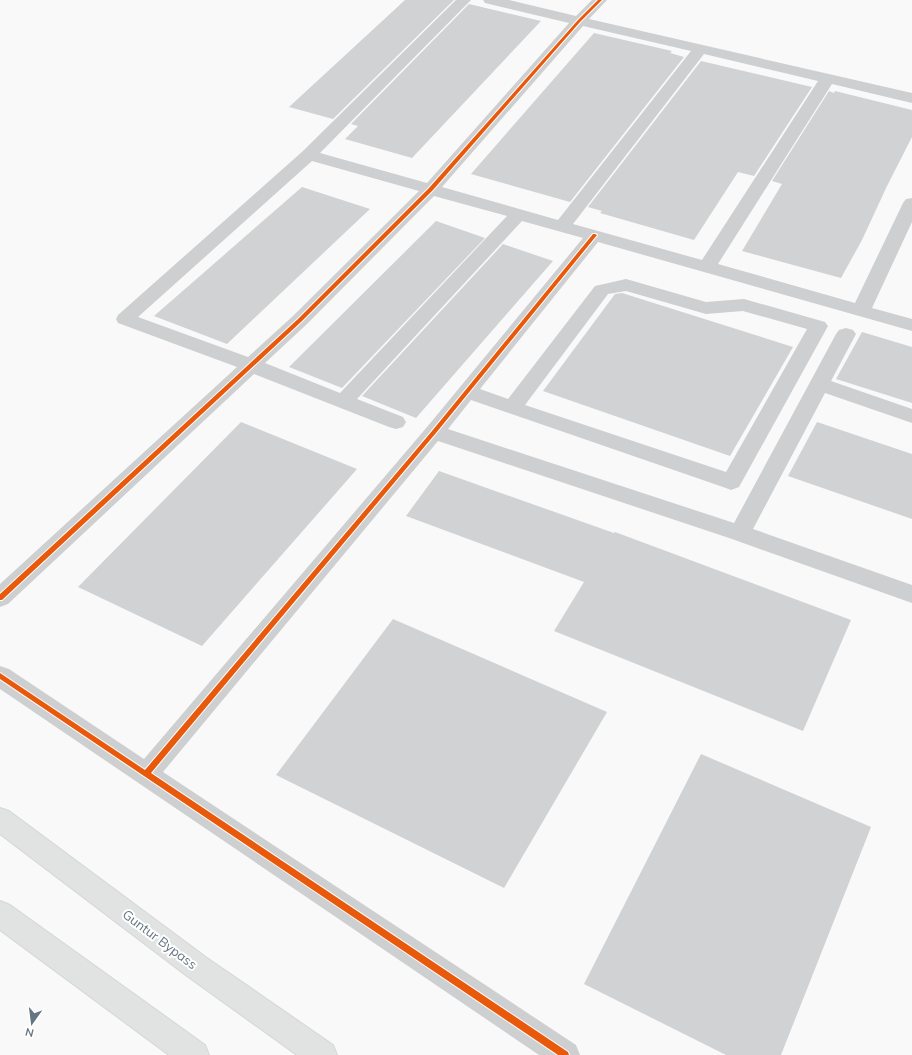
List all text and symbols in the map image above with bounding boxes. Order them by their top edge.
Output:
street label: Guntur Bypass [120,906,200,972]
north arrow [12,1003,52,1043]
text: N [24,1025,35,1041]

